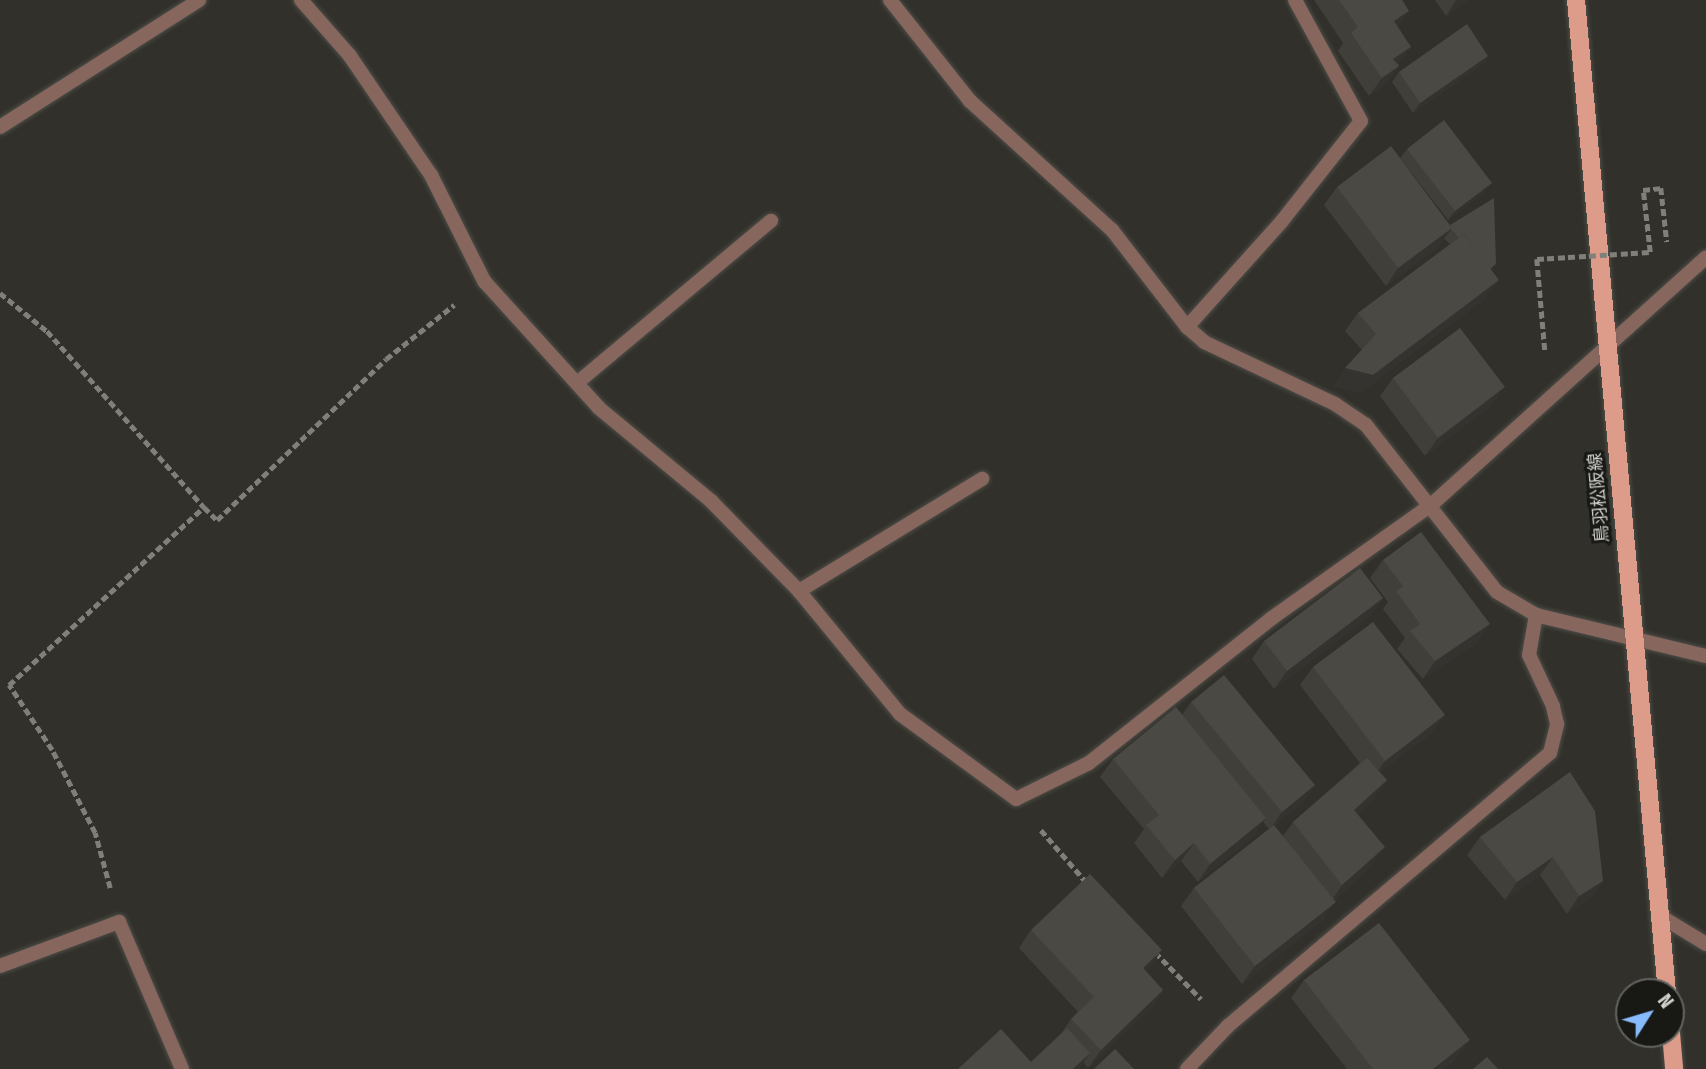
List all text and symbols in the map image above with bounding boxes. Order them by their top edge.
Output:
street label: 鳥羽松阪線 [1584,452,1614,544]
north arrow [1615,978,1685,1048]
text: N [1653,990,1678,1013]

